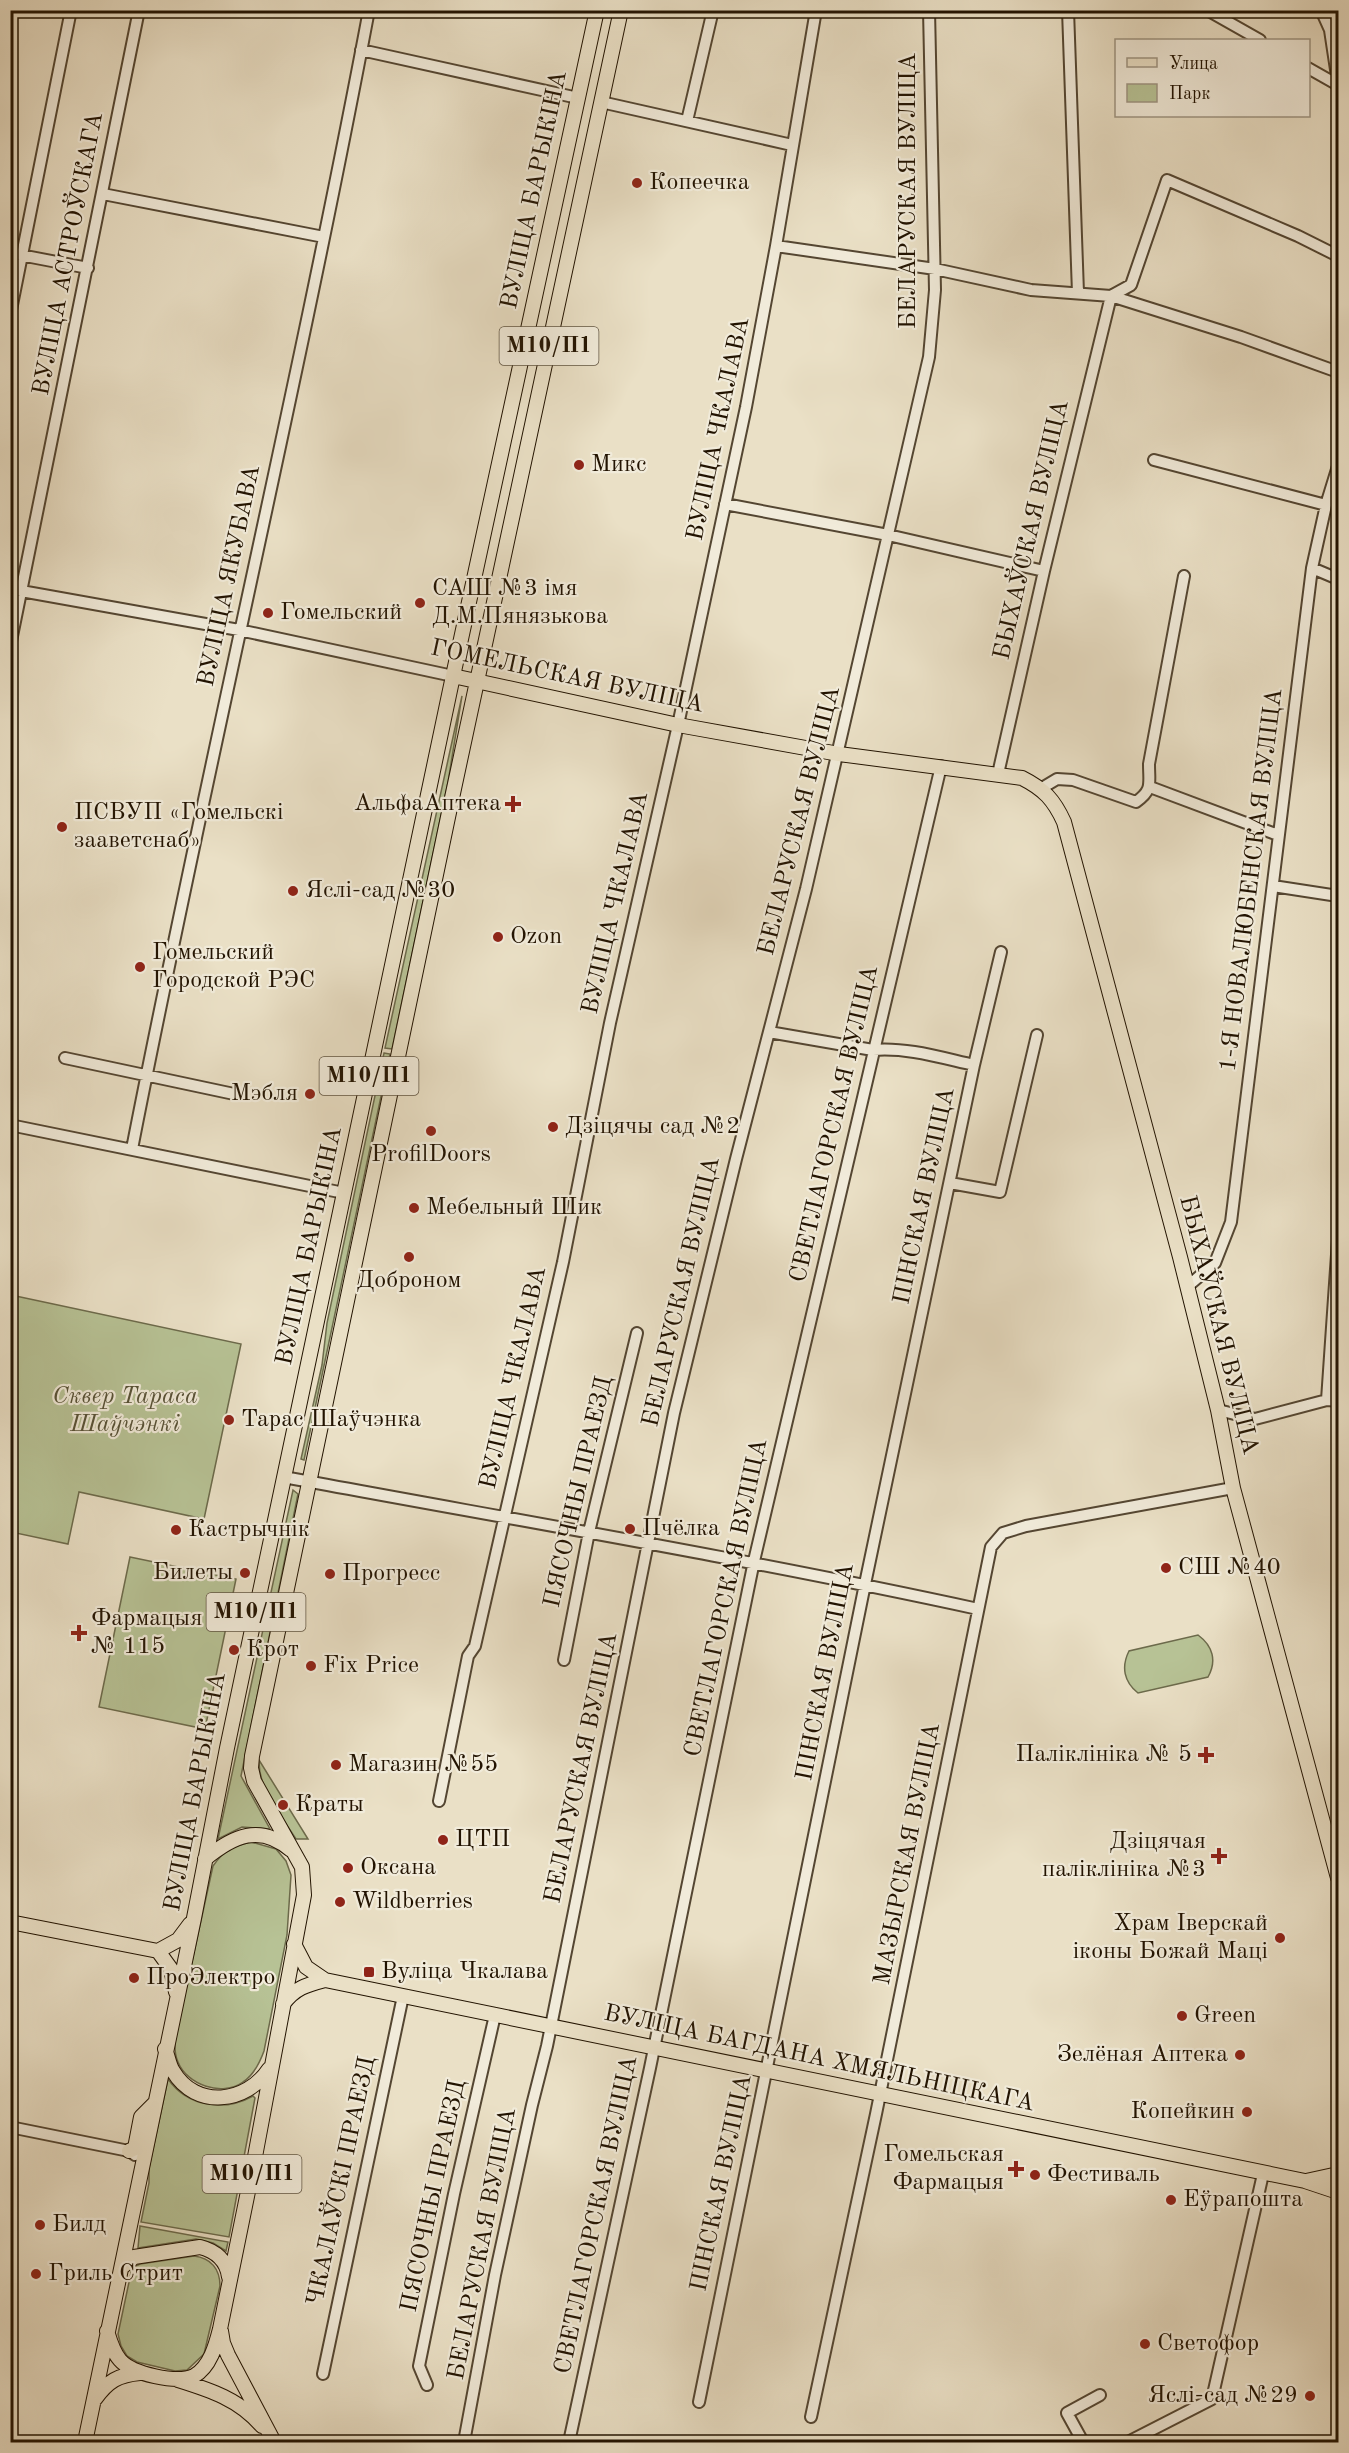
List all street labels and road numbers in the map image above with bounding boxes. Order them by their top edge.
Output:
street label: БЕЛАРУСКАЯ ВУЛІЦА [897,53,921,329]
street label: ВУЛІЦА БАРЫКІНА [498,69,572,311]
street label: ВУЛІЦА АСТРОЎСКАГА [25,109,108,398]
street label: ВУЛІЦА ЧКАЛАВА [684,315,754,543]
road number: М10/П1 [500,327,598,365]
street label: БЫХАЎСКАЯ ВУЛІЦА [986,397,1074,662]
street label: ВУЛІЦА ЯКУБАВА [195,463,265,689]
street label: ГОМЕЛЬСКАЯ ВУЛІЦА [428,636,706,718]
street label: БЕЛАРУСКАЯ ВУЛІЦА [755,684,845,958]
street label: 1-Я НОВАЛЮБЕНСКАЯ ВУЛІЦА [1217,687,1287,1073]
street label: ВУЛІЦА ЧКАЛАВА [579,789,653,1017]
street label: СВЕТЛАГОРСКАЯ ВУЛІЦА [787,963,883,1285]
road number: М10/П1 [320,1057,418,1095]
street label: ПІНСКАЯ ВУЛІЦА [890,1085,960,1307]
street label: ВУЛІЦА БАРЫКІНА [273,1125,347,1367]
street label: БЕЛАРУСКАЯ ВУЛІЦА [639,1155,725,1429]
street label: БЫХАЎСКАЯ ВУЛІЦА [1174,1192,1267,1457]
street label: ВУЛІЦА ЧКАЛАВА [477,1264,551,1492]
street label: ПЯСОЧНЫ ПРАЕЗД [541,1374,617,1610]
street label: СВЕТЛАГОРСКАЯ ВУЛІЦА [682,1437,772,1759]
street label: ПІНСКАЯ ВУЛІЦА [793,1561,859,1783]
road number: М10/П1 [206,1593,306,1631]
street label: БЕЛАРУСКАЯ ВУЛІЦА [542,1630,622,1906]
street label: ВУЛІЦА БАРЫКІНА [161,1670,231,1914]
street label: МАЗЫРСКАЯ ВУЛІЦА [871,1721,945,1987]
street label: ВУЛІЦА БАГДАНА ХМЯЛЬНІЦКАГА [601,2002,1037,2116]
street label: ЧКАЛАЎСКІ ПРАЕЗД [299,2053,380,2308]
street label: СВЕТЛАГОРСКАЯ ВУЛІЦА [552,2054,642,2376]
street label: ПІНСКАЯ ВУЛІЦА [687,2072,757,2294]
street label: ПЯСОЧНЫ ПРАЕЗД [398,2078,470,2314]
street label: БЕЛАРУСКАЯ ВУЛІЦА [445,2106,521,2382]
road number: М10/П1 [202,2155,302,2193]

